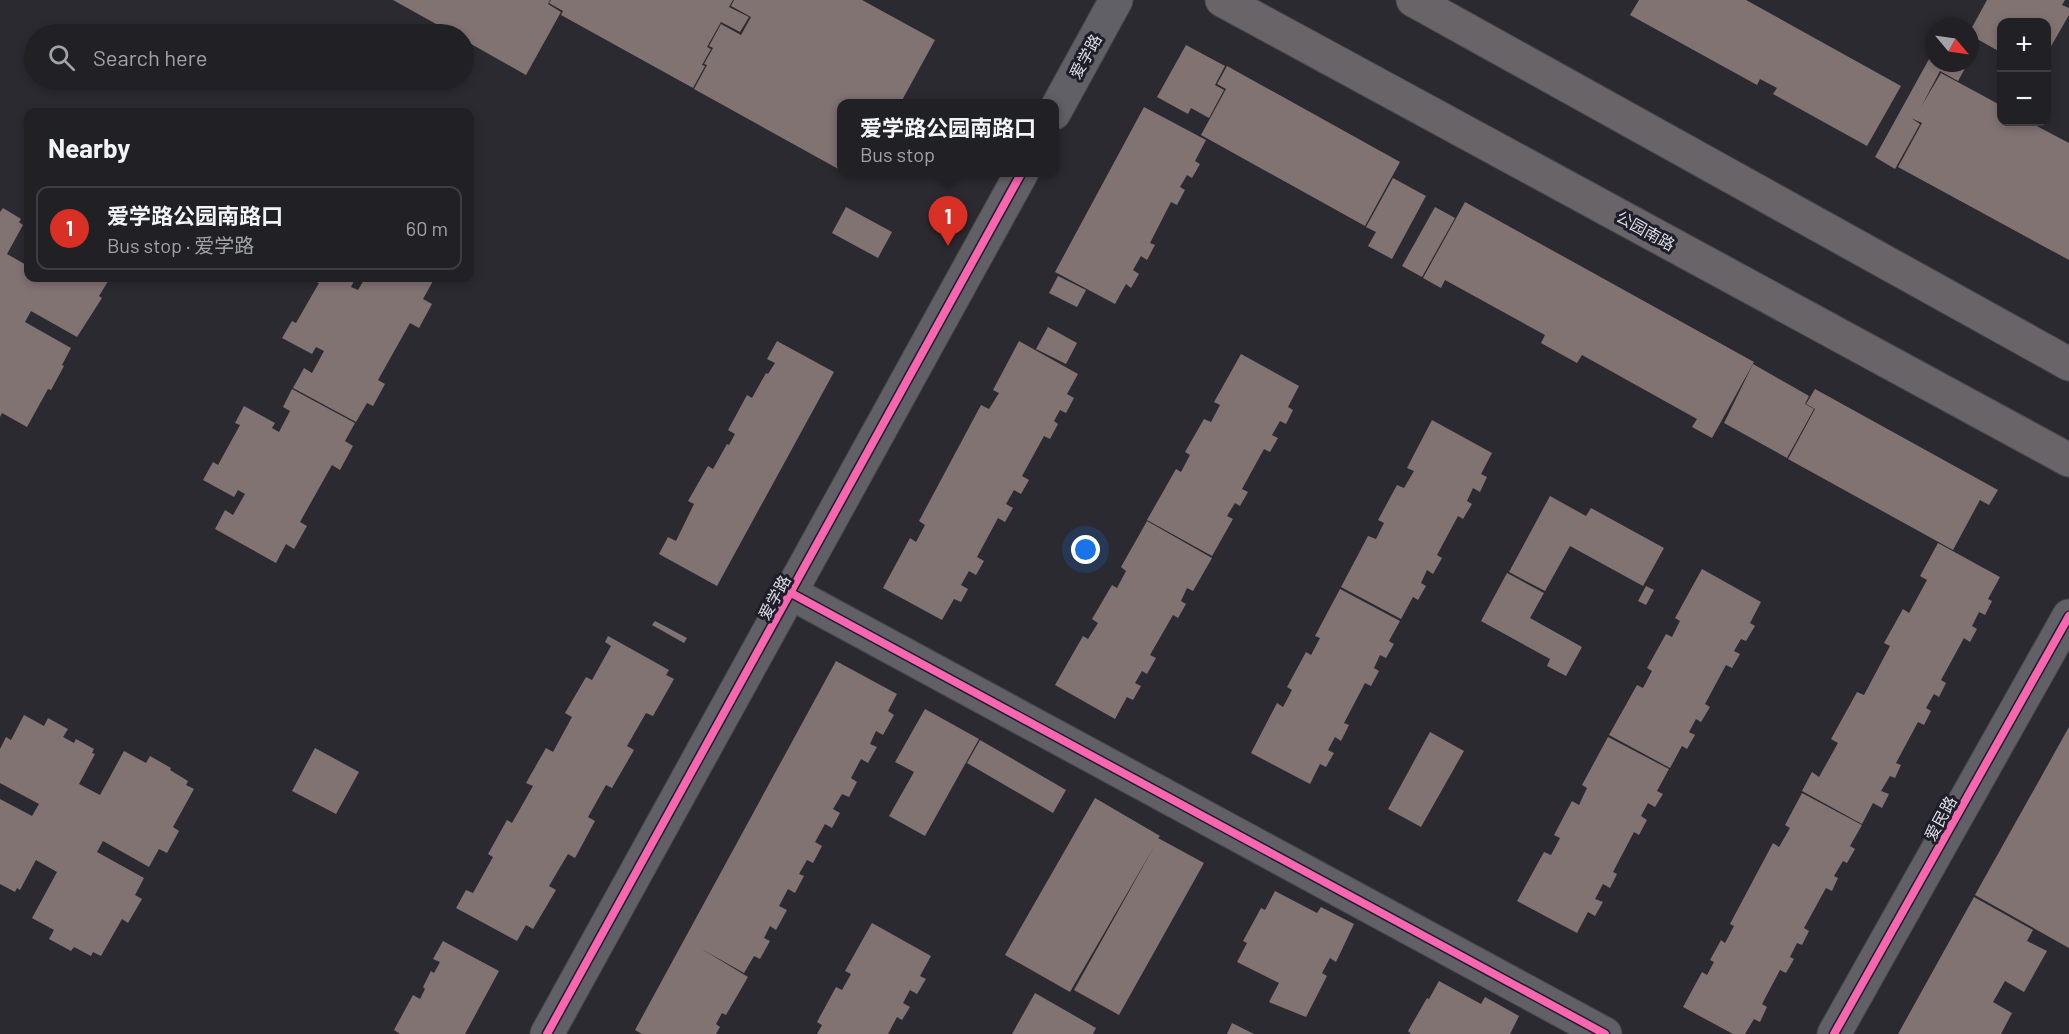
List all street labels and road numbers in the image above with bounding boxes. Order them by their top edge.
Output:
street label: 爱学路 [1065,30,1105,82]
street label: 公园南路 [1613,206,1679,254]
street label: 爱学路 [754,571,794,623]
street label: 爱民路 [1920,792,1960,844]

